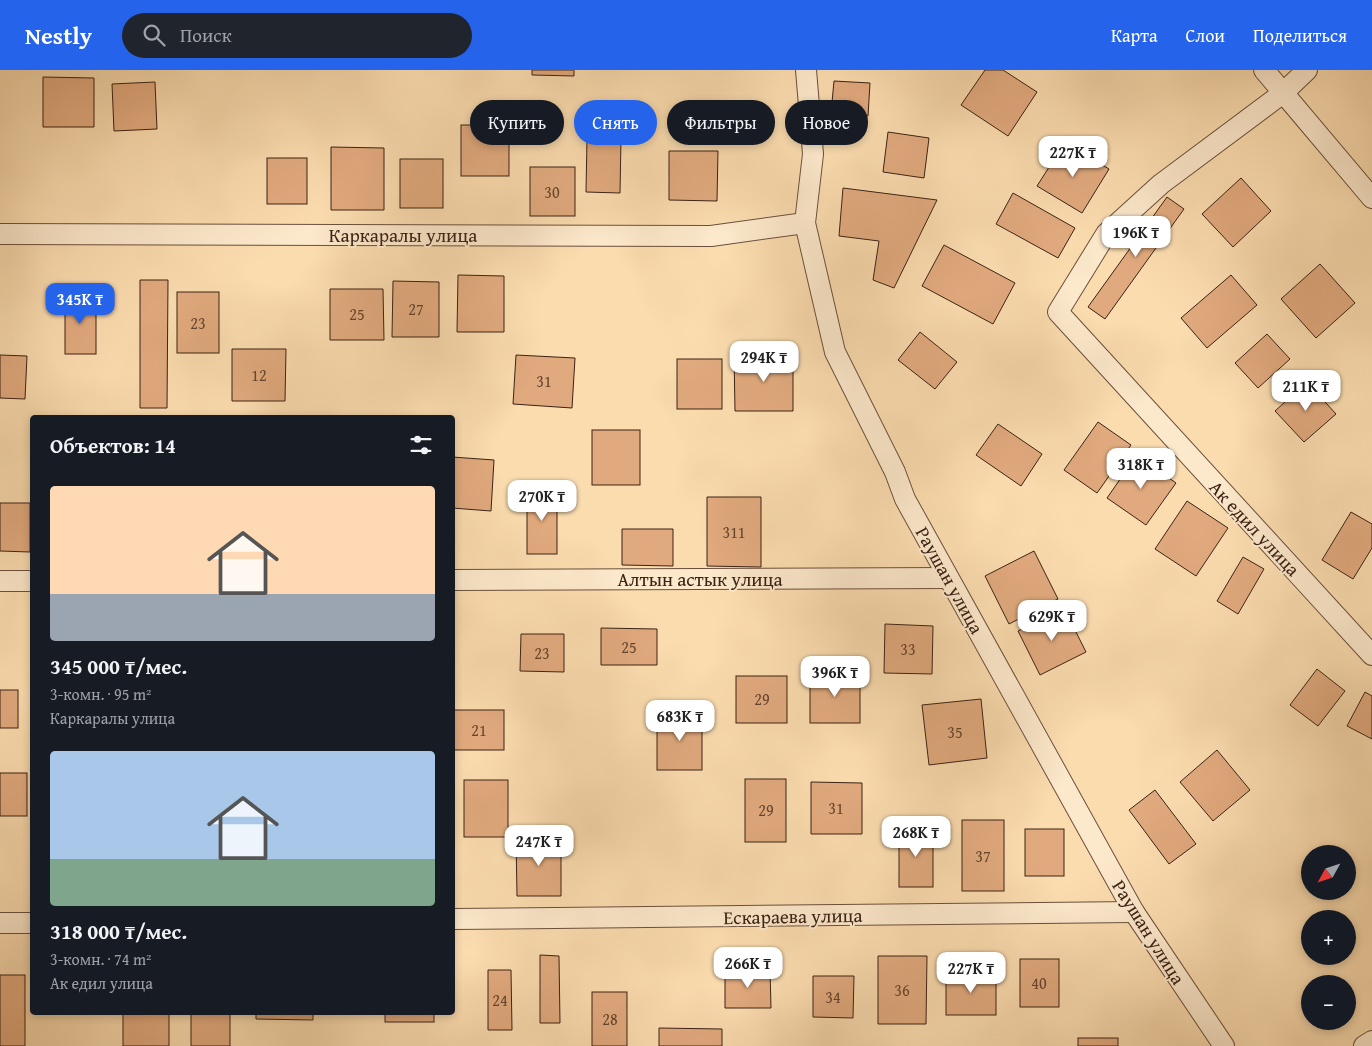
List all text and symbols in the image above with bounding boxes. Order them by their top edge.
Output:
search box [122,13,472,58]
text: Nestly [25,18,92,53]
icon: search [140,21,168,49]
text: Поиск [180,21,232,49]
text: Карта [1111,22,1158,49]
text: Слои [1186,22,1225,49]
text: Поделиться [1253,22,1347,49]
chip: Купить [470,100,564,145]
chip: Снять [574,100,657,145]
chip: Фильтры [667,100,775,145]
chip: Новое [785,100,868,145]
pin: 227K ₸ [1032,136,1114,178]
text: 227K ₸ [1050,140,1096,164]
house number: 30 [544,180,560,204]
pin: 196K ₸ [1095,216,1177,258]
text: 196K ₸ [1113,220,1159,244]
street label: Каркаралы улица [329,221,477,249]
pin: 345K ₸ [39,282,121,325]
text: 345K ₸ [57,287,103,311]
house number: 27 [408,297,424,321]
house number: 25 [349,302,365,326]
house number: 23 [190,311,206,335]
pin: 294K ₸ [723,340,805,383]
text: 294K ₸ [741,345,787,369]
house number: 12 [251,363,267,387]
house number: 31 [536,369,552,393]
pin: 211K ₸ [1265,370,1347,412]
text: 211K ₸ [1283,374,1329,398]
text: Объектов: 14 [50,430,176,461]
icon: filters [407,431,435,459]
pin: 318K ₸ [1100,448,1182,490]
text: 318K ₸ [1118,452,1164,476]
street label: Ак едил улица [1203,474,1307,582]
pin: 270K ₸ [501,480,583,522]
text: 270K ₸ [519,484,565,508]
icon: home [198,518,288,608]
house number: 311 [722,520,746,544]
street label: Раушан улица [909,521,991,639]
street label: Алтын астык улица [617,565,783,593]
pin: 629K ₸ [1011,600,1093,642]
text: 629K ₸ [1029,604,1075,628]
house number: 25 [621,635,637,659]
house number: 33 [900,637,916,661]
house number: 23 [534,641,550,665]
text: 345 000 ₸/мес. [50,651,187,682]
pin: 396K ₸ [794,656,876,698]
text: 396K ₸ [812,660,858,684]
text: 3-комн. · 95 m² [50,682,151,706]
house number: 29 [754,687,770,711]
pin: 683K ₸ [639,700,721,742]
text: 683K ₸ [657,704,703,728]
text: Каркаралы улица [50,706,175,730]
house number: 21 [471,718,487,742]
house number: 35 [947,720,963,744]
icon: home [198,783,288,873]
house number: 31 [828,796,844,820]
house number: 29 [758,798,774,822]
pin: 268K ₸ [875,816,957,858]
text: 268K ₸ [893,820,939,844]
pin: 247K ₸ [498,824,580,867]
text: 247K ₸ [516,829,562,853]
house number: 37 [975,844,991,868]
north arrow [1301,845,1356,900]
map controls [1301,845,1356,1030]
street label: Раушан улица [1106,874,1192,990]
street label: Ескараева улица [723,901,863,931]
button: + [1301,910,1356,965]
text: 318 000 ₸/мес. [50,916,187,947]
pin: 266K ₸ [707,946,789,989]
text: 3-комн. · 74 m² [50,947,151,971]
text: 266K ₸ [725,951,771,975]
pin: 227K ₸ [930,952,1012,994]
text: 227K ₸ [948,956,994,980]
text: Ак едил улица [50,971,153,995]
house number: 40 [1031,971,1047,995]
button: − [1301,975,1356,1030]
house number: 36 [894,978,910,1002]
house number: 34 [825,985,841,1009]
house number: 24 [492,988,508,1012]
house number: 28 [602,1007,618,1031]

